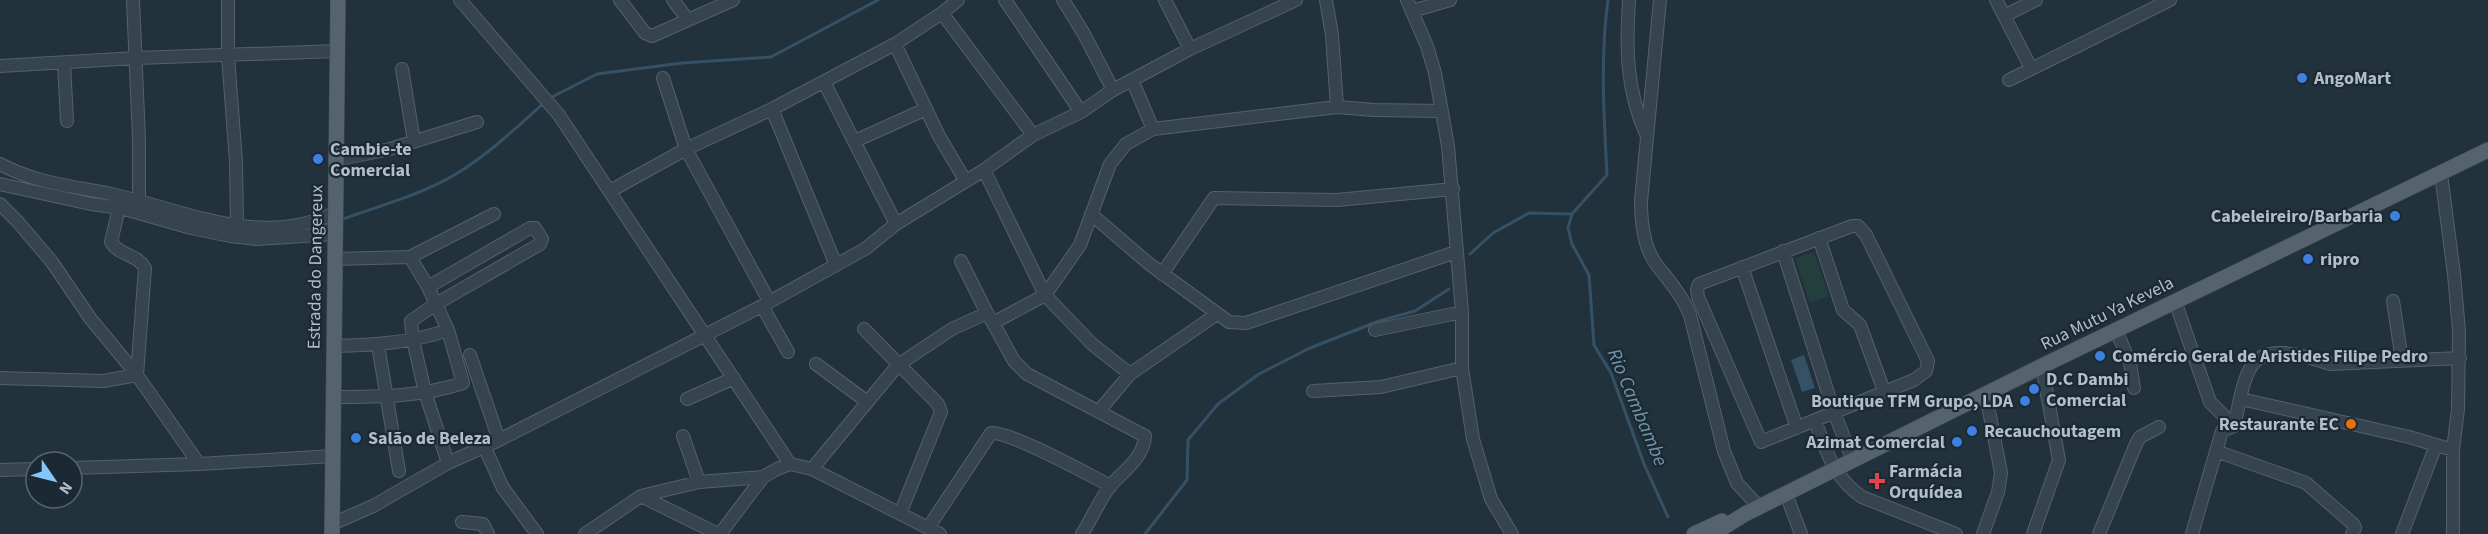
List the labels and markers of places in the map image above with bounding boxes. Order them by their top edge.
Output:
place label: AngoMart [2313,66,2391,91]
marker: AngoMart [2295,71,2309,85]
place label: Cambie-te Comercial [330,137,412,183]
marker: Cambie-te Comercial [311,152,325,166]
place label: Cabeleireiro/Barbaria [2211,204,2383,229]
marker: Cabeleireiro/Barbaria [2388,209,2402,223]
place label: ripro [2320,247,2359,272]
marker: ripro [2301,252,2315,266]
place label: Comércio Geral de Aristides Filipe Pedro [2112,344,2428,369]
marker: Comércio Geral de Aristides Filipe Pedro [2093,349,2107,363]
place label: D.C Dambi Comercial [2046,367,2129,413]
marker: D.C Dambi Comercial [2027,382,2041,396]
place label: Boutique TFM Grupo, LDA [1811,389,2014,414]
marker: Boutique TFM Grupo, LDA [2018,394,2032,408]
place label: Restaurante EC [2219,412,2340,437]
marker: Restaurante EC [2344,417,2358,431]
place label: Recauchoutagem [1984,419,2121,444]
marker: Recauchoutagem [1965,424,1979,438]
place label: Salão de Beleza [368,426,491,451]
place label: Azimat Comercial [1805,430,1945,455]
marker: Salão de Beleza [349,431,363,445]
marker: Azimat Comercial [1950,435,1964,449]
place label: Farmácia Orquídea [1889,459,1963,505]
marker: Farmácia Orquídea [1870,474,1884,488]

